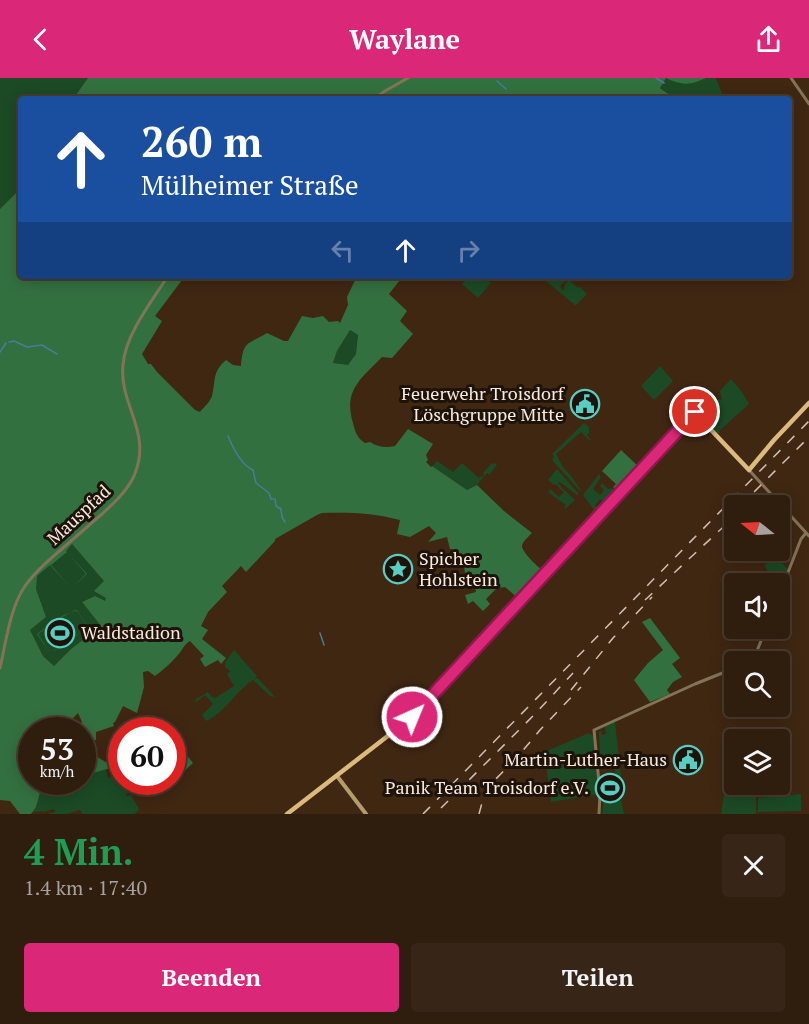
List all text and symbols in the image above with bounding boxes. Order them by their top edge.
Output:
text: Waylane [349,21,460,57]
icon: back [24,23,57,56]
icon: share [752,23,785,56]
text: 260 m [141,113,262,169]
icon: ahead [42,120,120,198]
text: Mülheimer Straße [141,167,359,203]
icon: left [326,234,359,267]
icon: ahead [389,234,422,267]
icon: right [452,234,485,267]
place label: Feuerwehr Troisdorf Löschgruppe Mitte [401,381,566,426]
pin [669,386,720,437]
public building icon: Feuerwehr Troisdorf Löschgruppe Mitte [569,388,601,420]
icon: arrive [678,395,711,428]
street label: Mauspfad [42,479,115,550]
north arrow [724,495,790,561]
map controls [724,495,790,795]
place label: Spicher Hohlstein [419,546,498,591]
place icon: Spicher Hohlstein [382,553,414,585]
button: sound [724,573,790,639]
sports icon: Waldstadion [44,617,76,649]
place label: Waldstadion [81,620,181,644]
button: search [724,651,790,717]
position arrow [380,685,444,749]
speed limit sign: 60 [108,717,186,795]
text: 53 [40,729,74,769]
button: layers [724,729,790,795]
public building icon: Martin-Luther-Haus [672,744,704,776]
place label: Martin-Luther-Haus [504,747,667,771]
text: km/h [40,761,74,781]
sports icon: Panik Team Troisdorf e.V. [594,772,626,804]
place label: Panik Team Troisdorf e.V. [385,775,589,799]
text: 4 Min. [24,828,133,875]
button: close [722,834,785,897]
text: 1.4 km · 17:40 [24,874,147,901]
button: Beenden [24,943,399,1012]
button: Teilen [411,943,785,1012]

